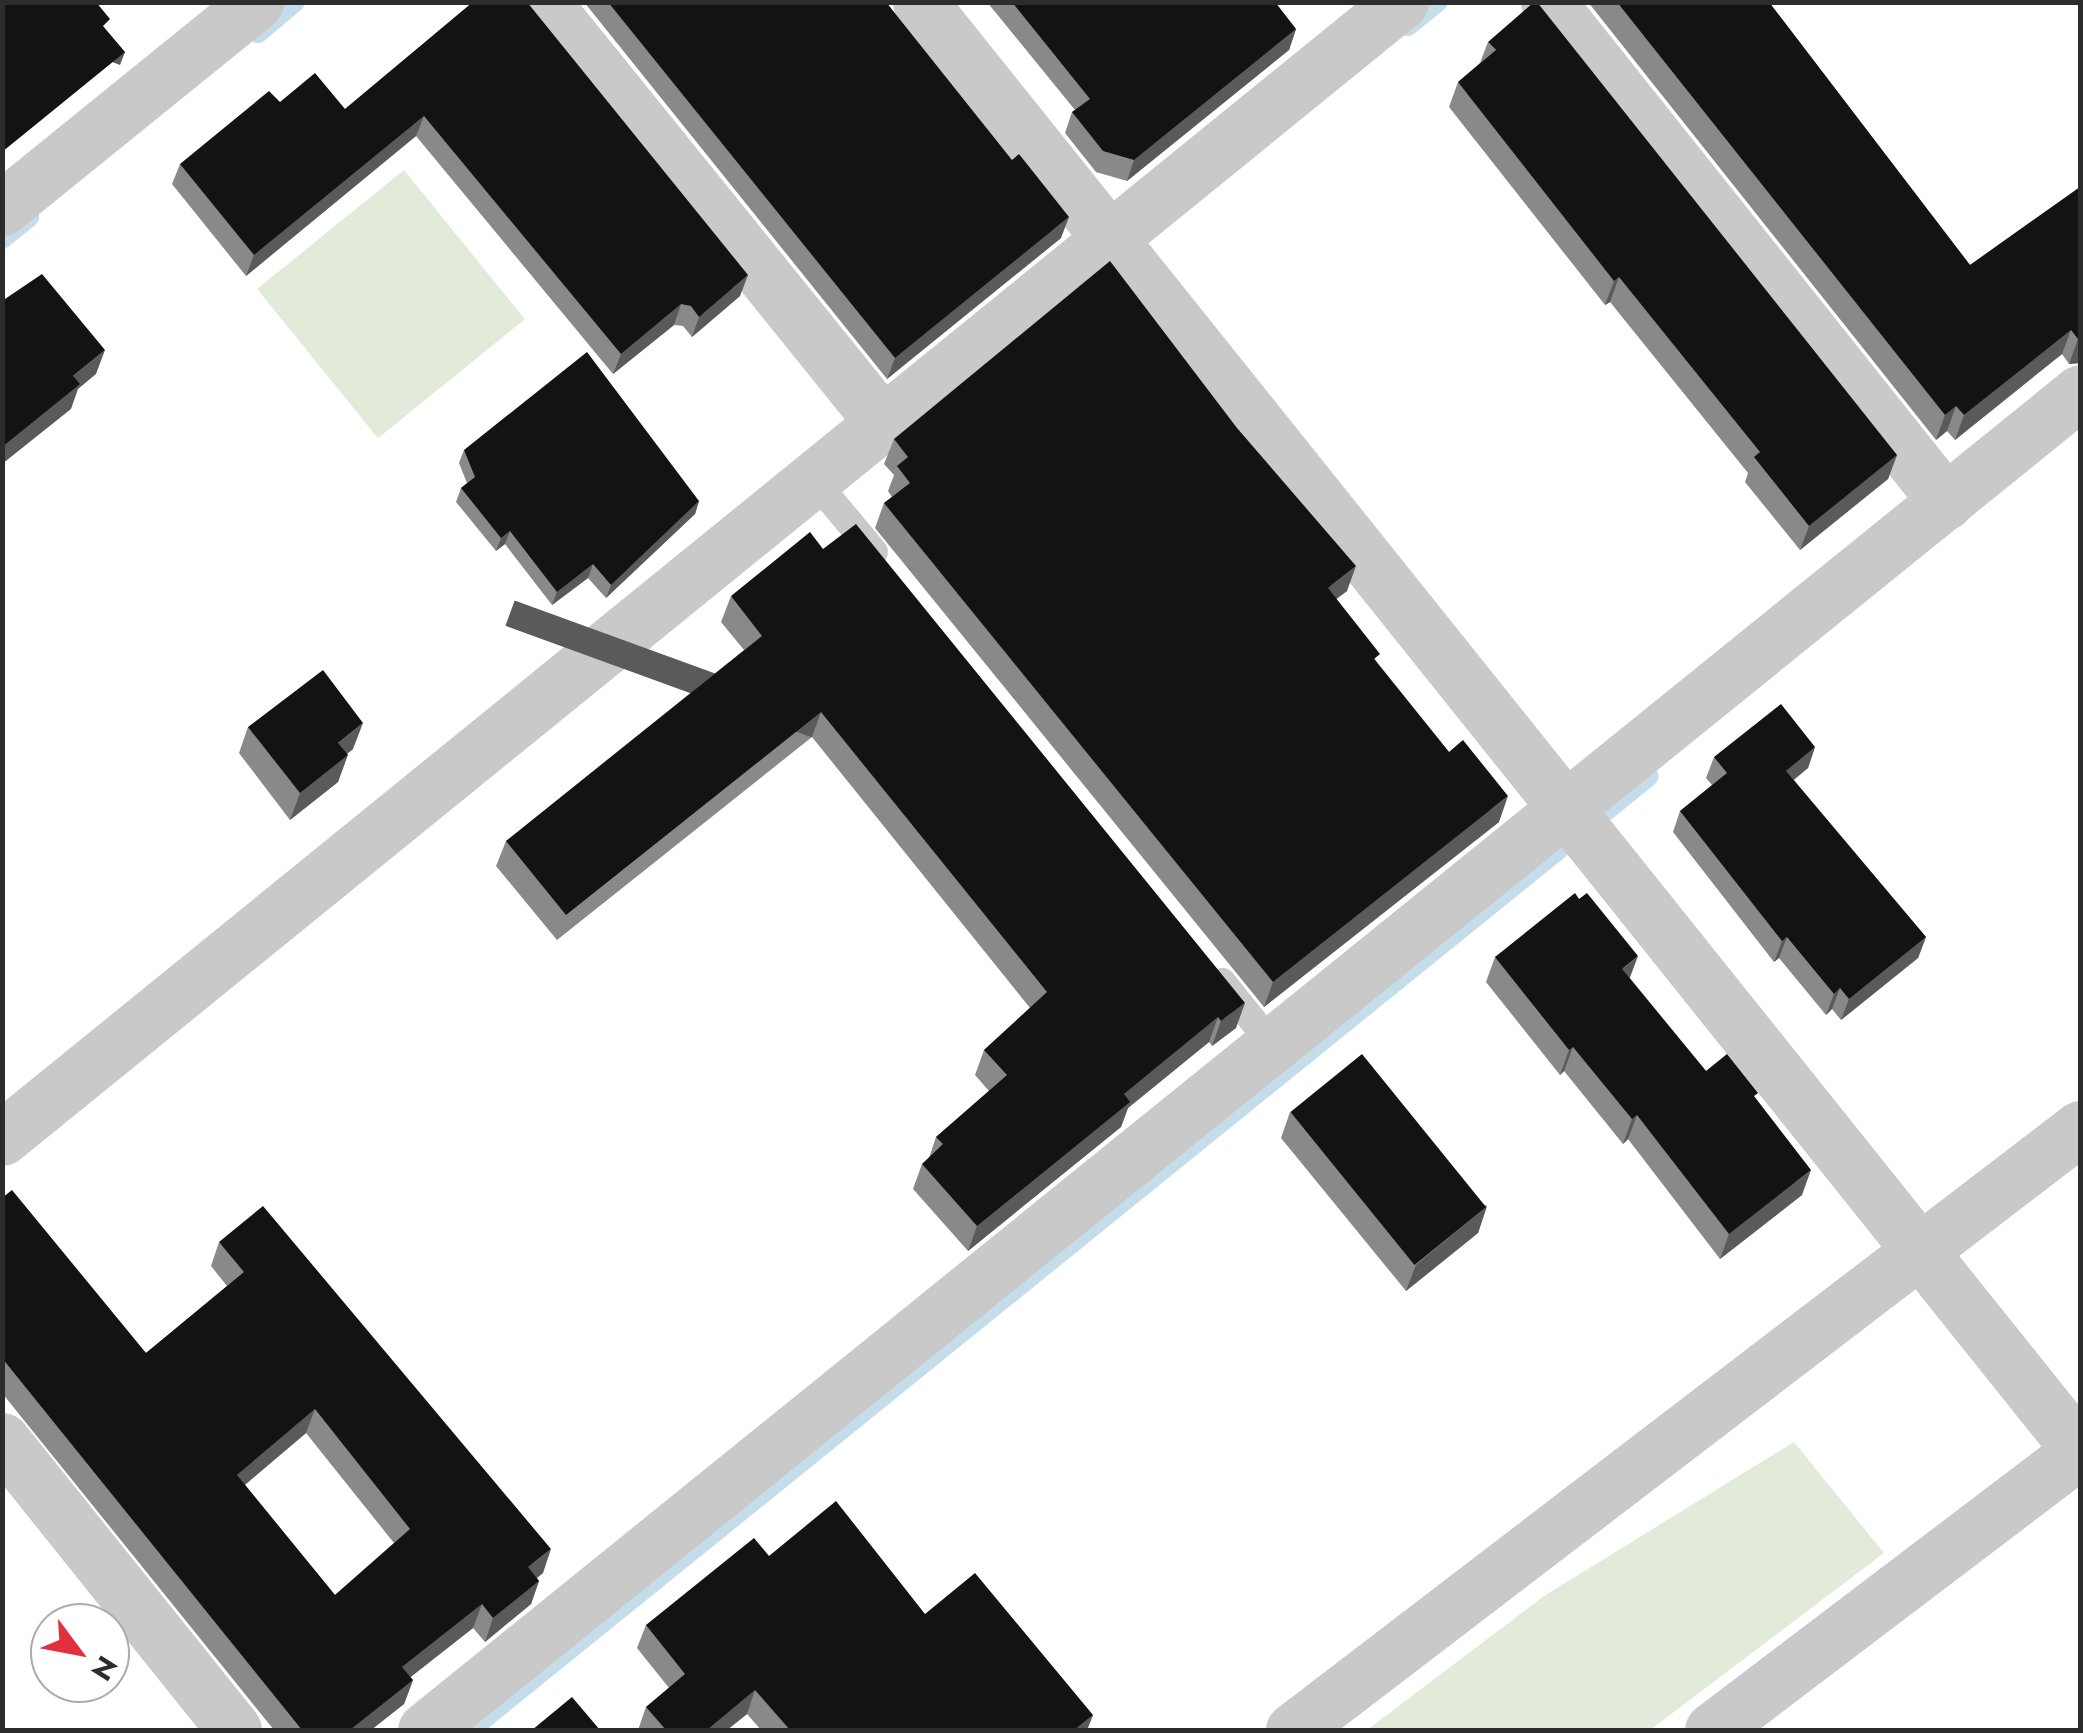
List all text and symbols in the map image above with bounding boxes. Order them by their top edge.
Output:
north arrow [30,1603,130,1703]
text: N [81,1648,127,1688]

